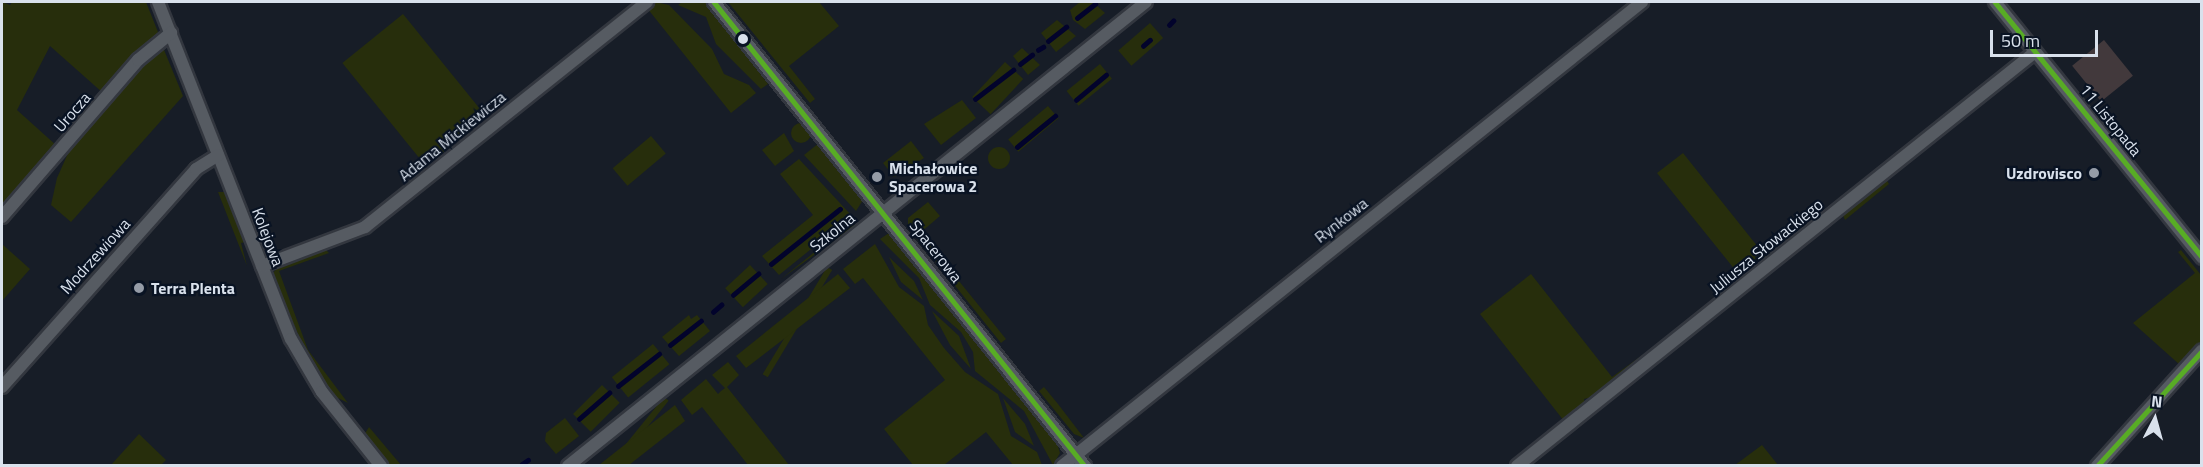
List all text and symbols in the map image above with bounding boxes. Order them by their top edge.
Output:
scale bar [1993,18,2101,56]
text: 50 m [2001,27,2040,54]
unlabelled marker [737,33,749,45]
street label: 11 Listopada [2076,80,2146,160]
street label: Adama Mickiewicza [395,87,509,185]
street label: Urocza [50,88,94,136]
place label: Michałowice Spacerowa 2 [889,158,977,196]
place label: Uzdrovisco [2006,163,2082,183]
marker: Uzdrovisco [2087,166,2101,180]
marker: Michałowice Spacerowa 2 [870,170,884,184]
street label: Rynkowa [1311,193,1371,247]
street label: Juliusza Słowackiego [1706,194,1826,298]
street label: Kolejowa [248,205,288,269]
street label: Szkolna [806,208,858,256]
street label: Modrzewiowa [56,214,134,298]
street label: Spacerowa [906,216,966,286]
place label: Terra Plenta [151,278,235,298]
marker: Terra Plenta [132,281,146,295]
north arrow [2125,389,2185,449]
text: N [2150,389,2164,414]

